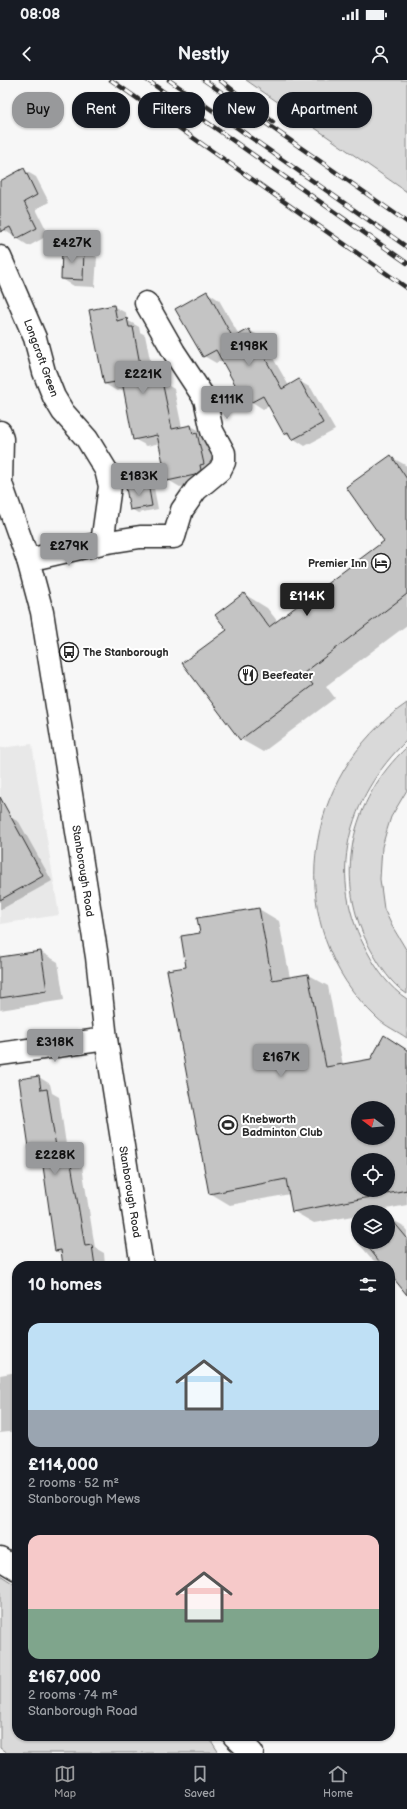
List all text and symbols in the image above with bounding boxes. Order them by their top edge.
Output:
text: 08:08 [20,5,60,24]
icon: back [16,43,38,65]
icon: person [369,43,391,65]
text: Nestly [178,44,229,65]
chip: Buy [12,92,64,128]
chip: Rent [72,92,130,128]
chip: Filters [138,92,205,128]
chip: New [213,92,269,128]
chip: Apartment [277,92,372,128]
pin: £427K [44,230,100,264]
text: £427K [52,235,92,251]
street label: Longcroft Green [21,317,61,399]
pin: £198K [221,333,277,367]
text: £198K [230,338,268,354]
pin: £221K [115,361,171,395]
text: £221K [124,366,162,382]
pin: £111K [199,386,255,420]
text: £111K [210,391,244,407]
pin: £183K [111,463,167,497]
text: £183K [120,468,158,484]
pin: £279K [41,533,97,567]
text: £279K [49,538,89,554]
hotel icon: Premier Inn [370,552,392,574]
place label: Premier Inn [308,557,367,570]
pin: £114K [279,583,335,617]
text: £114K [289,588,325,604]
bus stop icon: The Stanborough [58,641,80,663]
place label: The Stanborough [83,646,168,659]
restaurant icon: Beefeater [237,664,259,686]
place label: Beefeater [262,669,314,682]
street label: Stanborough Road [69,824,97,918]
pin: £318K [27,1029,83,1063]
text: £318K [36,1034,74,1050]
pin: £167K [253,1044,309,1078]
text: £167K [262,1049,300,1065]
north arrow [351,1101,395,1145]
map controls [351,1101,395,1249]
place label: Knebworth Badminton Club [242,1113,323,1139]
sports icon: Knebworth Badminton Club [217,1114,239,1136]
pin: £228K [27,1142,83,1176]
street label: Stanborough Road [116,1145,144,1239]
text: £228K [35,1147,75,1163]
button: locate [351,1153,395,1197]
button: layers [351,1205,395,1249]
icon: filters [357,1274,379,1296]
text: 10 homes [28,1275,102,1295]
icon: home [168,1349,240,1421]
text: £114,000 [28,1455,98,1475]
text: 2 rooms · 52 m² [28,1475,119,1491]
text: Stanborough Mews [28,1491,140,1507]
icon: home [168,1561,240,1633]
text: £167,000 [28,1667,101,1687]
text: 2 rooms · 74 m² [28,1687,118,1703]
text: Stanborough Road [28,1703,138,1719]
tab: Map [54,1763,76,1800]
tab: Saved [184,1763,215,1800]
tab: Home [323,1763,353,1800]

